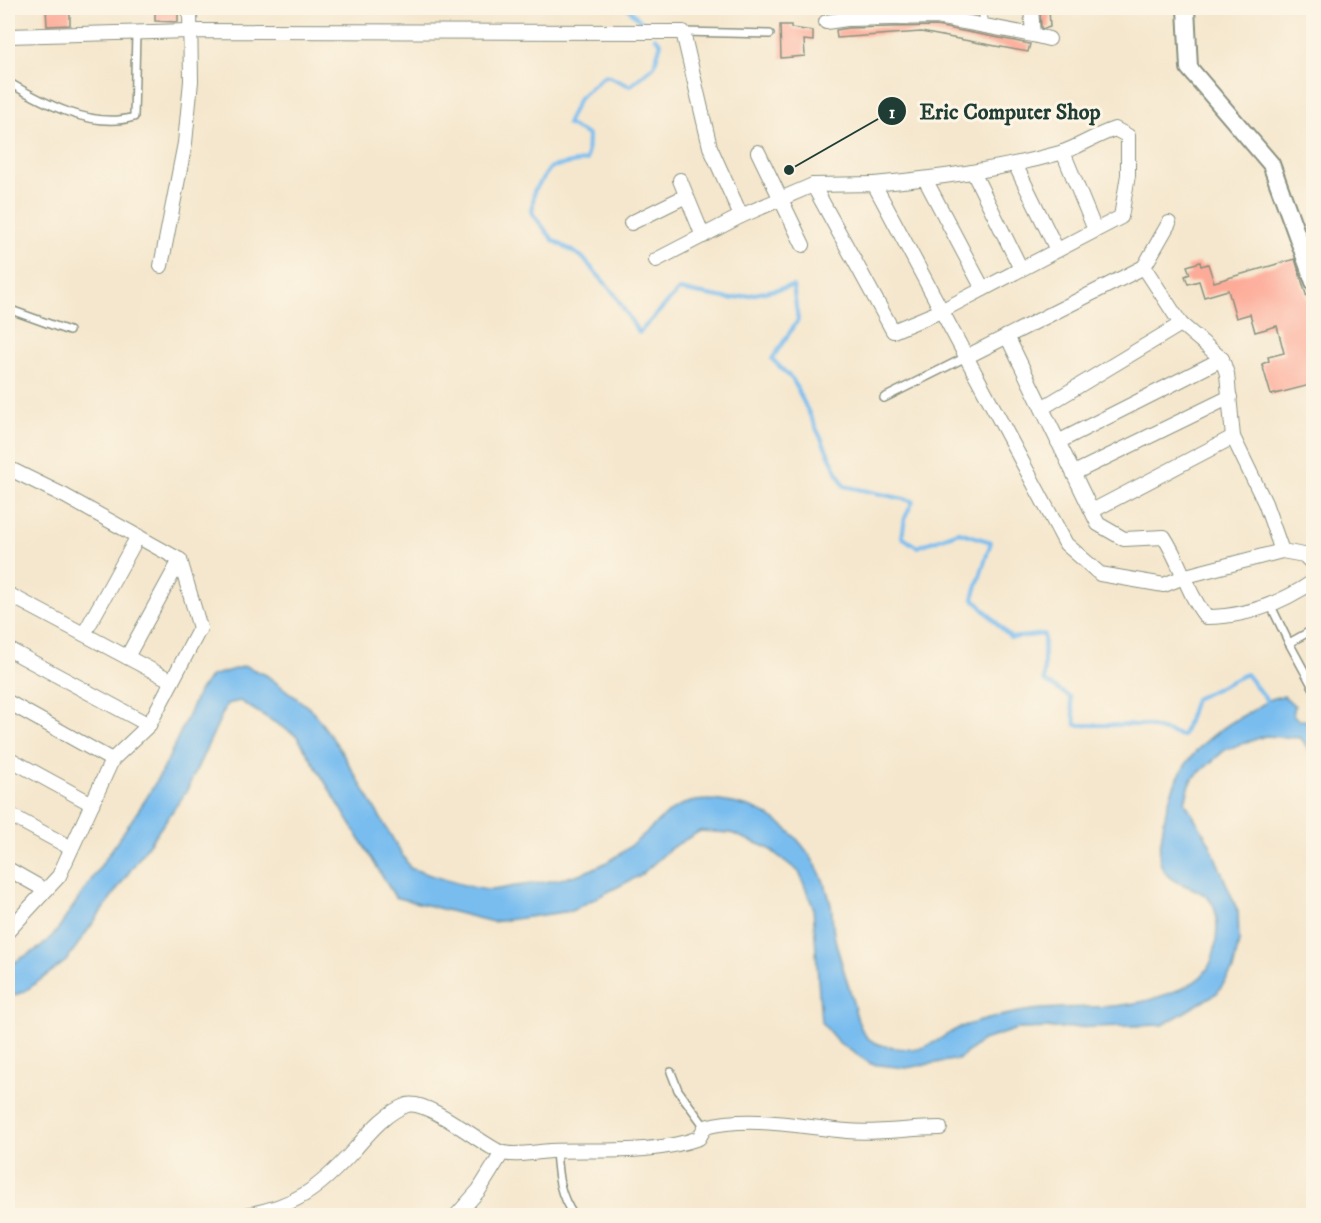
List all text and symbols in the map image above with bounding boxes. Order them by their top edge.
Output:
callout: Eric Computer Shop [877,91,1112,131]
text: Eric Computer Shop [920,99,1100,126]
text: 1 [889,102,896,124]

